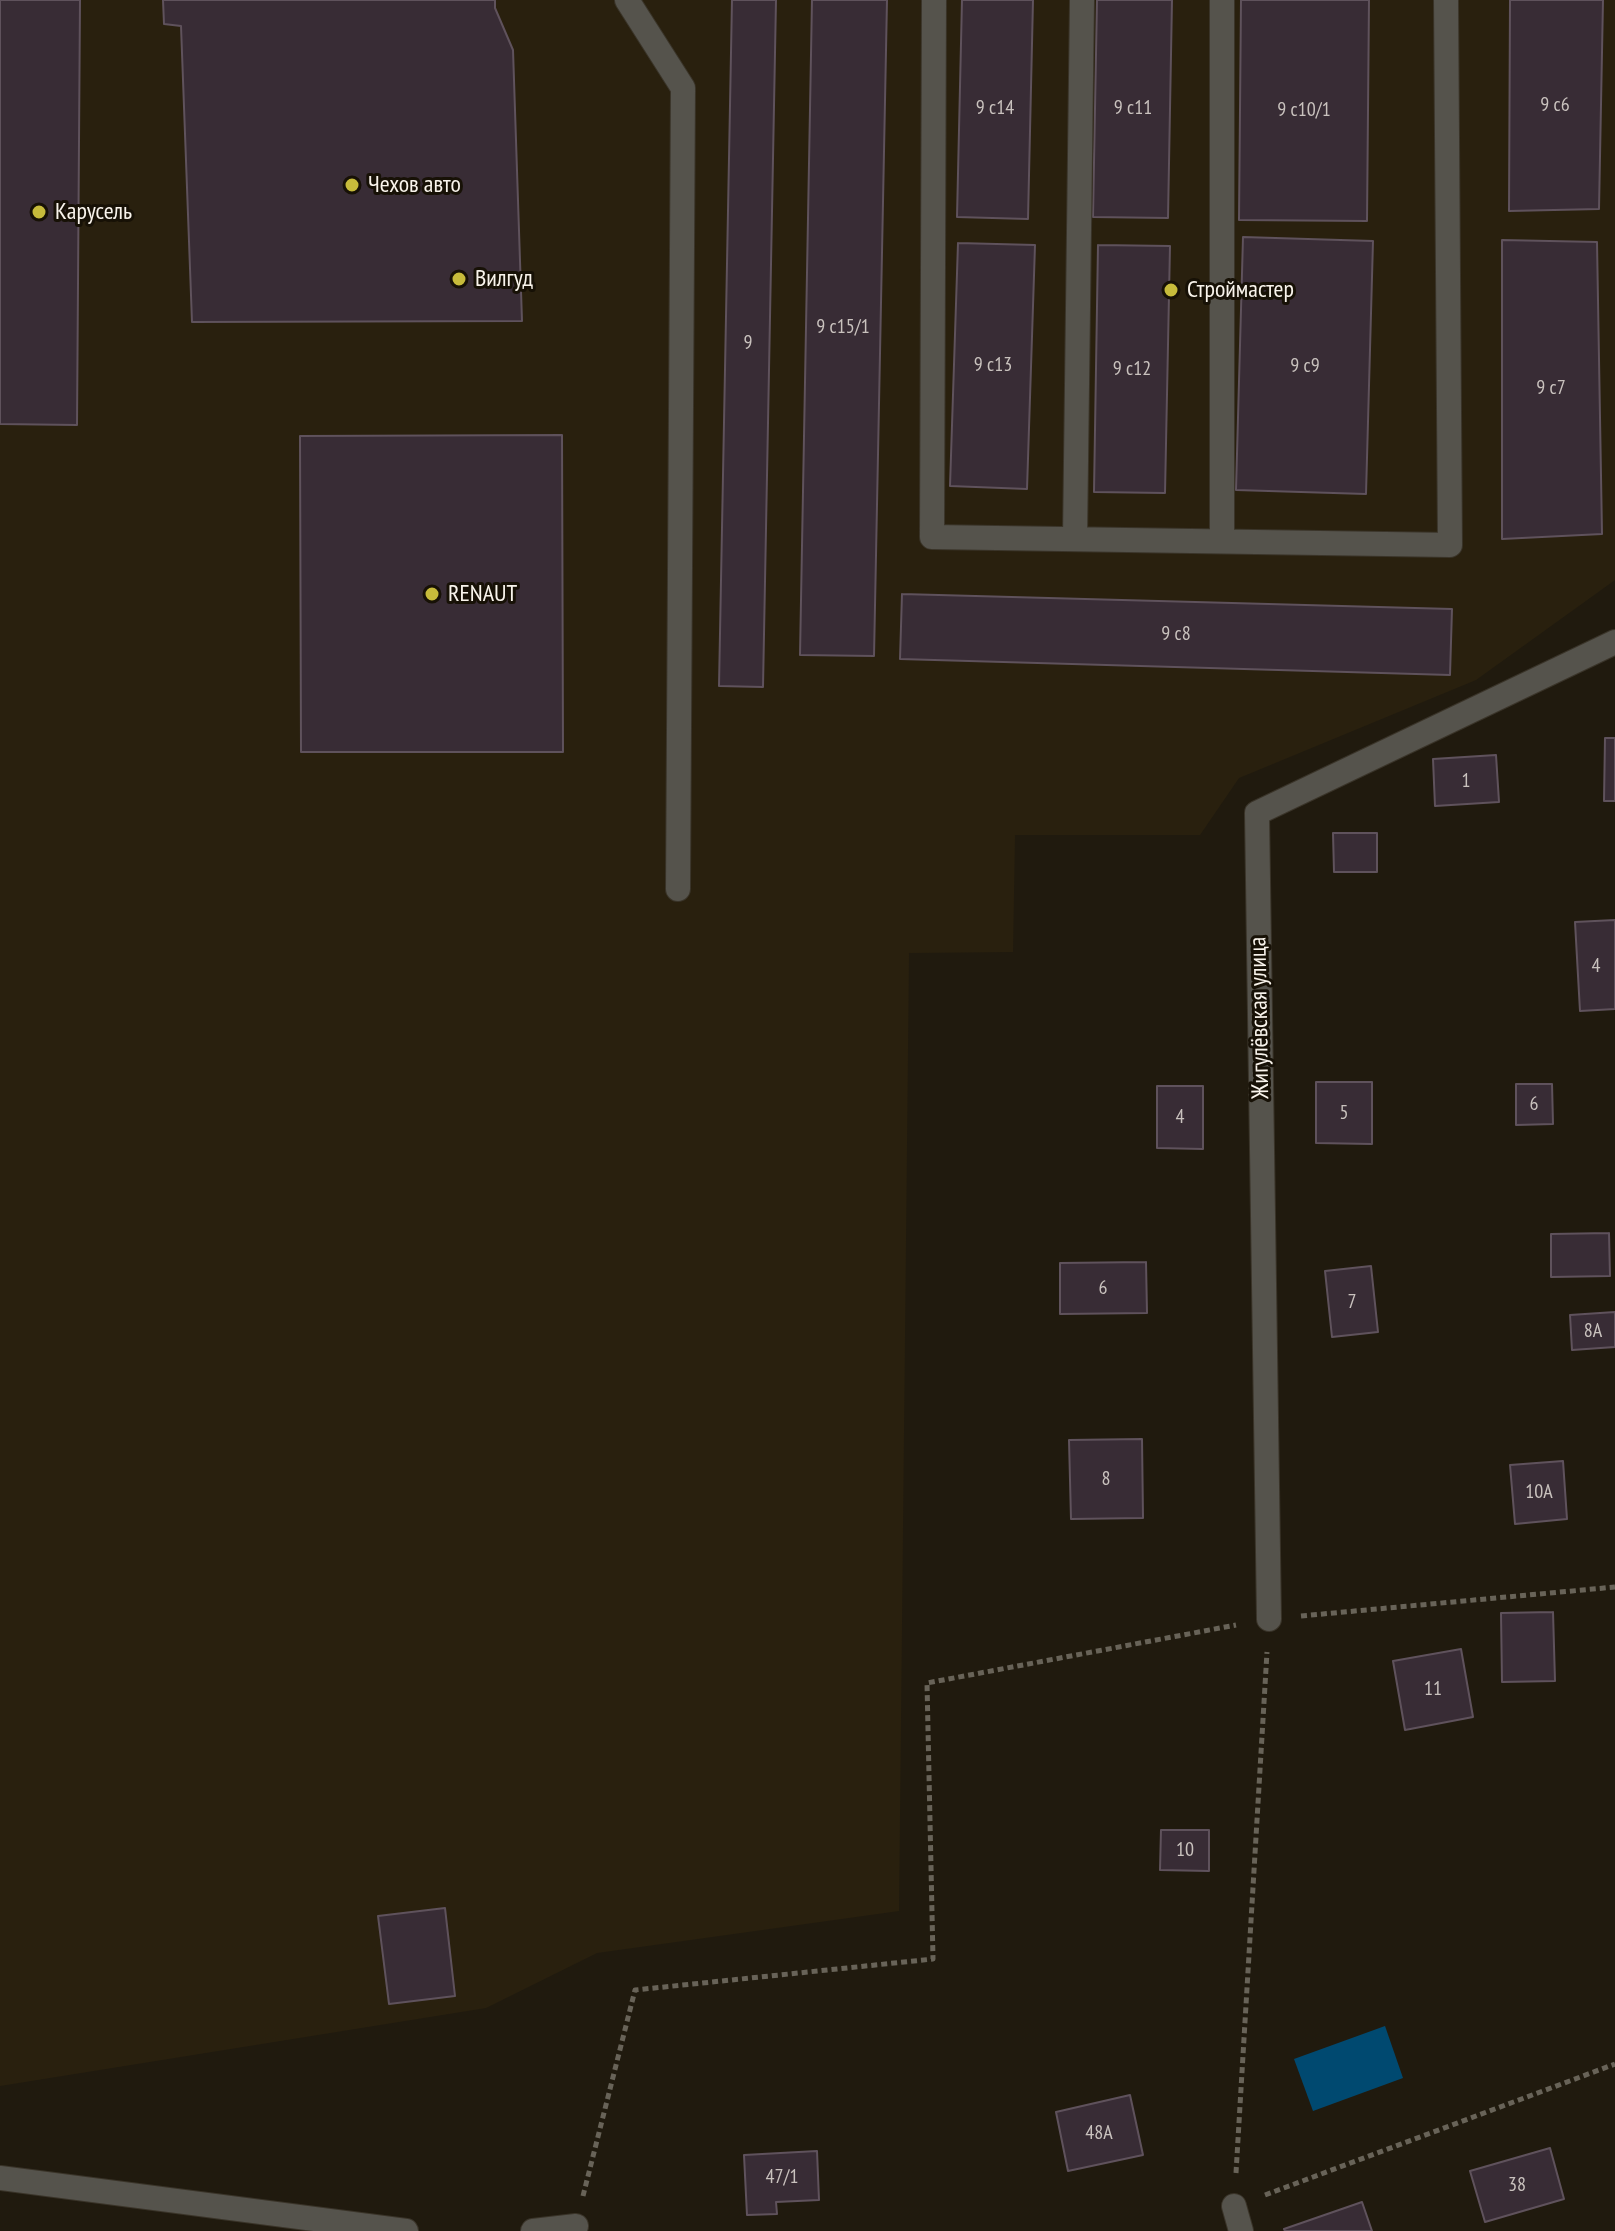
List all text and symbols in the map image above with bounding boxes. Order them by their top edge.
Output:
house number: 9 с6 [1540,93,1570,117]
house number: 9 с14 [976,96,1014,120]
house number: 9 с11 [1114,96,1152,120]
house number: 9 с10/1 [1277,98,1331,122]
place label: Чехов авто [368,171,461,199]
marker: Чехов авто [343,176,361,194]
place label: Карусель [55,198,132,226]
marker: Карусель [30,203,48,221]
place label: Вилгуд [475,265,533,293]
marker: Вилгуд [450,270,468,288]
place label: Строймастер [1187,276,1294,304]
marker: Строймастер [1162,281,1180,299]
house number: 9 с15/1 [816,315,870,339]
house number: 9 [744,331,752,355]
house number: 9 с13 [974,353,1012,377]
house number: 9 с9 [1290,354,1320,378]
house number: 9 с12 [1113,357,1151,381]
house number: 9 с7 [1536,376,1566,400]
place label: RENAUT [448,580,517,608]
marker: RENAUT [423,585,441,603]
house number: 9 с8 [1161,622,1191,646]
house number: 1 [1462,769,1470,793]
street label: Жигулёвская улица [1244,937,1276,1099]
house number: 4 [1592,954,1600,978]
house number: 6 [1530,1092,1538,1116]
house number: 5 [1340,1101,1348,1125]
house number: 4 [1176,1105,1184,1129]
house number: 6 [1099,1276,1107,1300]
house number: 7 [1348,1290,1356,1314]
house number: 8А [1584,1319,1602,1343]
house number: 8 [1102,1467,1110,1491]
house number: 10А [1525,1480,1553,1504]
house number: 11 [1424,1677,1442,1701]
house number: 10 [1176,1838,1194,1862]
house number: 48А [1085,2121,1113,2145]
house number: 47/1 [766,2165,798,2189]
house number: 38 [1508,2173,1526,2197]

